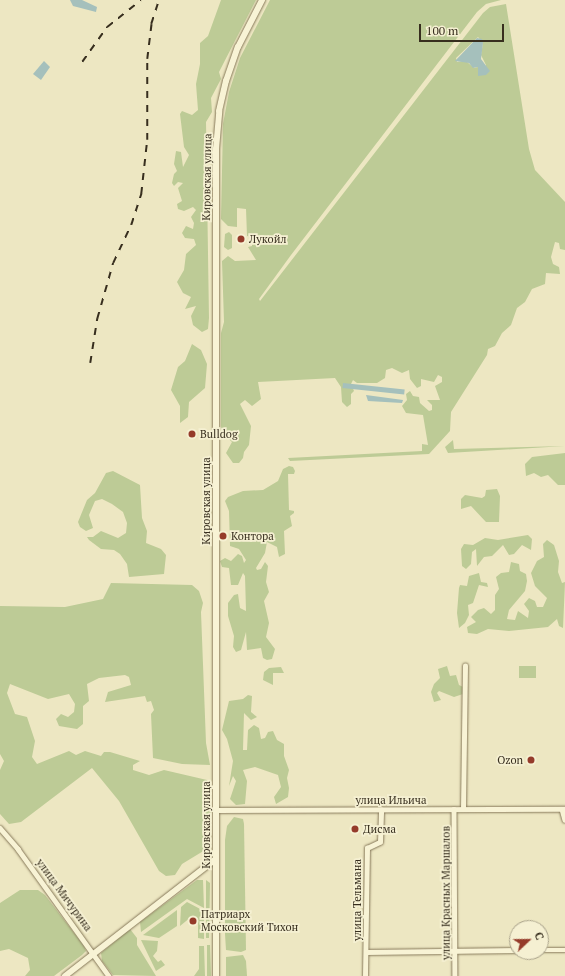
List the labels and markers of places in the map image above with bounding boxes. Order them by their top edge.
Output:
place label: Лукойл [249,232,286,246]
marker: Лукойл [236,234,246,244]
place label: Bulldog [200,427,238,441]
marker: Bulldog [187,429,197,439]
place label: Контора [231,529,274,543]
marker: Контора [218,531,228,541]
place label: Ozon [497,753,523,767]
marker: Ozon [526,755,536,765]
place label: Дисма [363,822,396,836]
marker: Дисма [350,824,360,834]
place label: Патриарх Московский Тихон [201,908,298,934]
marker: Патриарх Московский Тихон [188,916,198,926]

